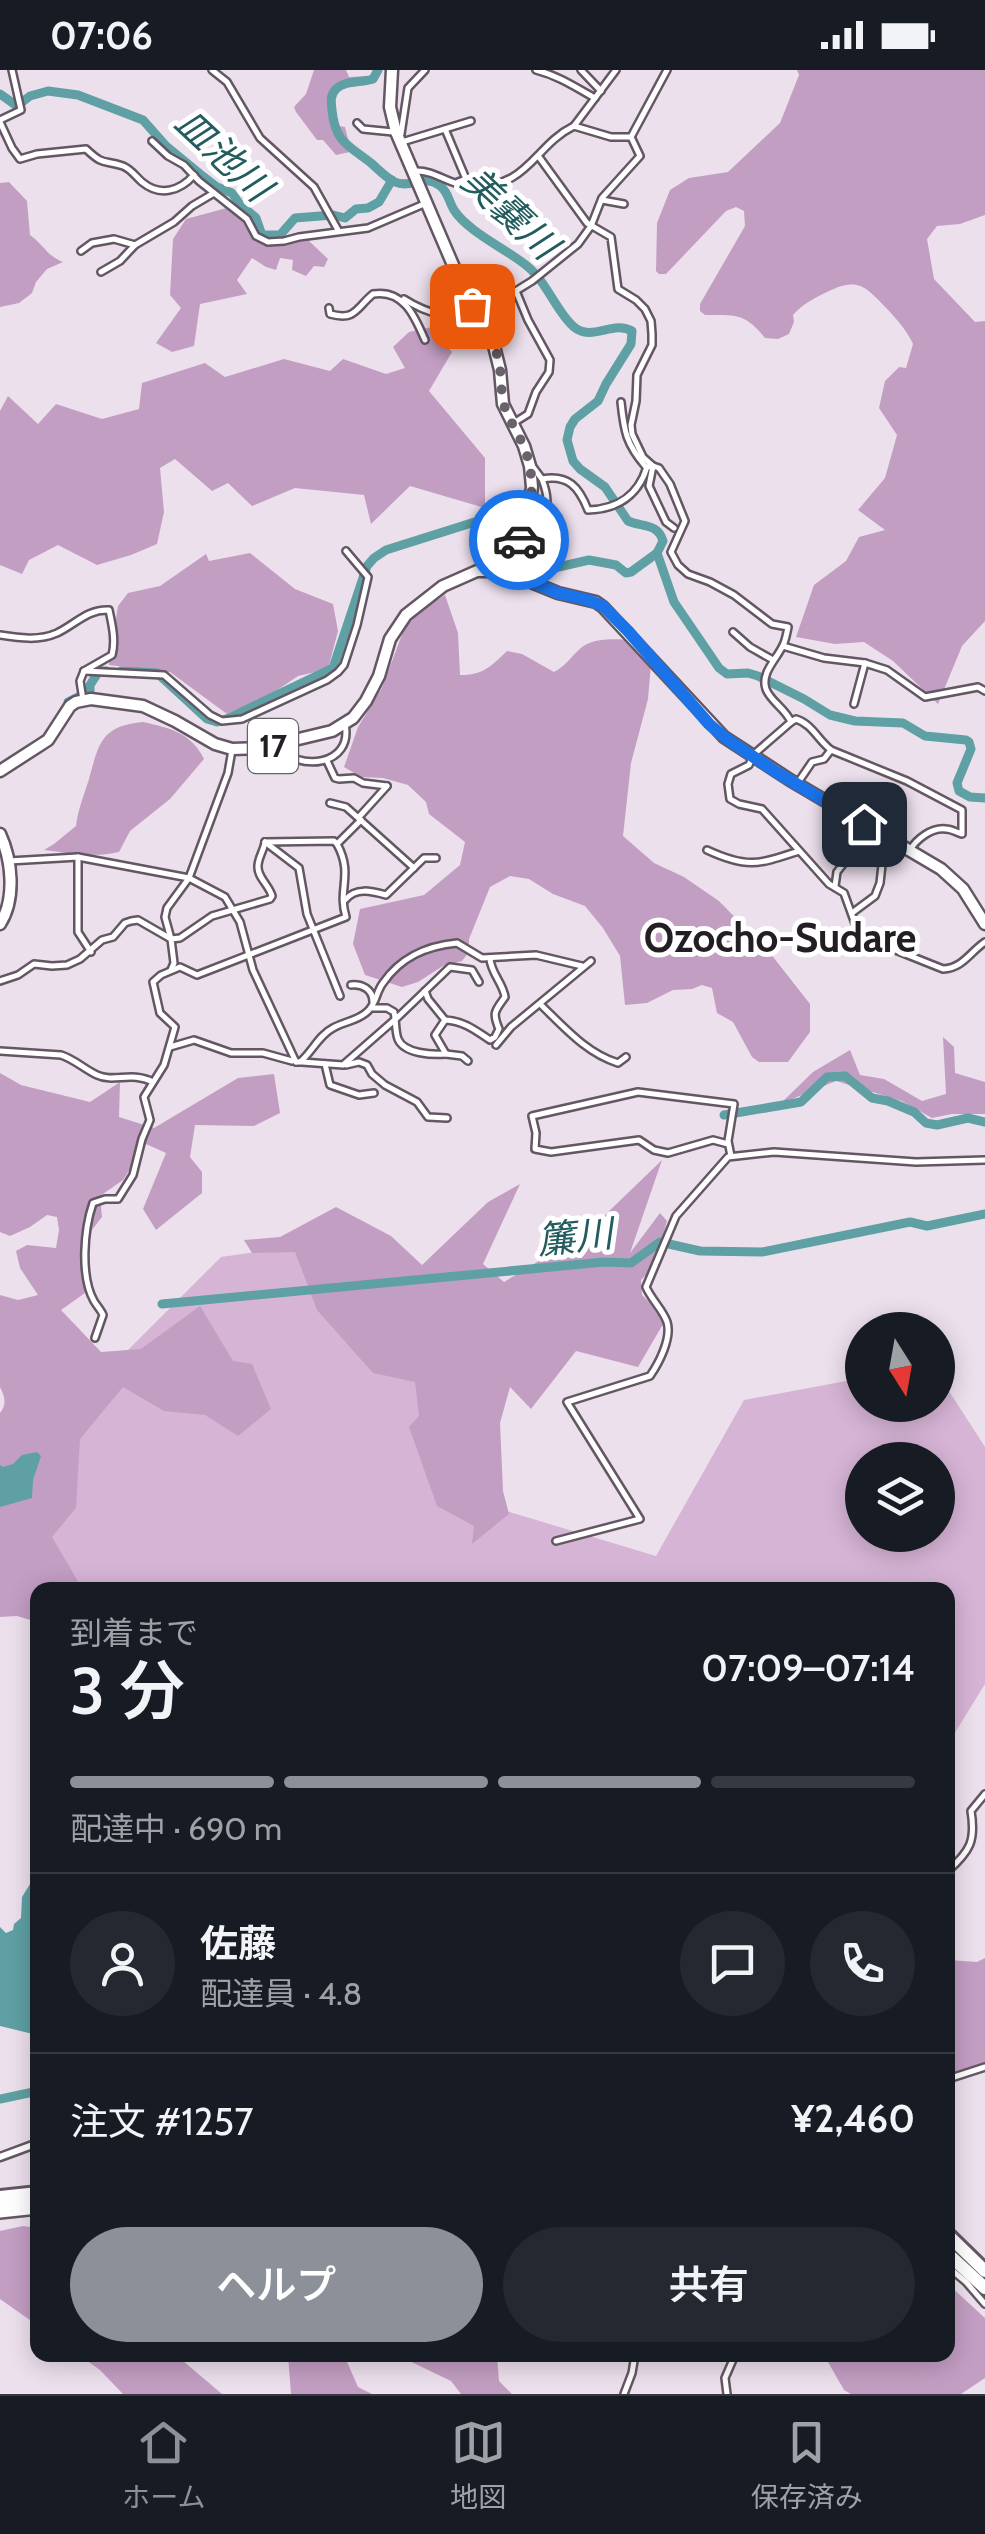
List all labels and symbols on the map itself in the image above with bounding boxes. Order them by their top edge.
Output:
water label: 皿池川 [166,99,284,213]
water label: 美嚢川 [453,157,571,271]
pin [430,264,515,349]
courier [469,490,569,590]
road number: 17 [248,719,298,773]
pin [822,782,907,867]
district label: Ozocho-Sudare [644,913,916,962]
water label: 簾川 [535,1209,619,1264]
north arrow [845,1312,955,1422]

